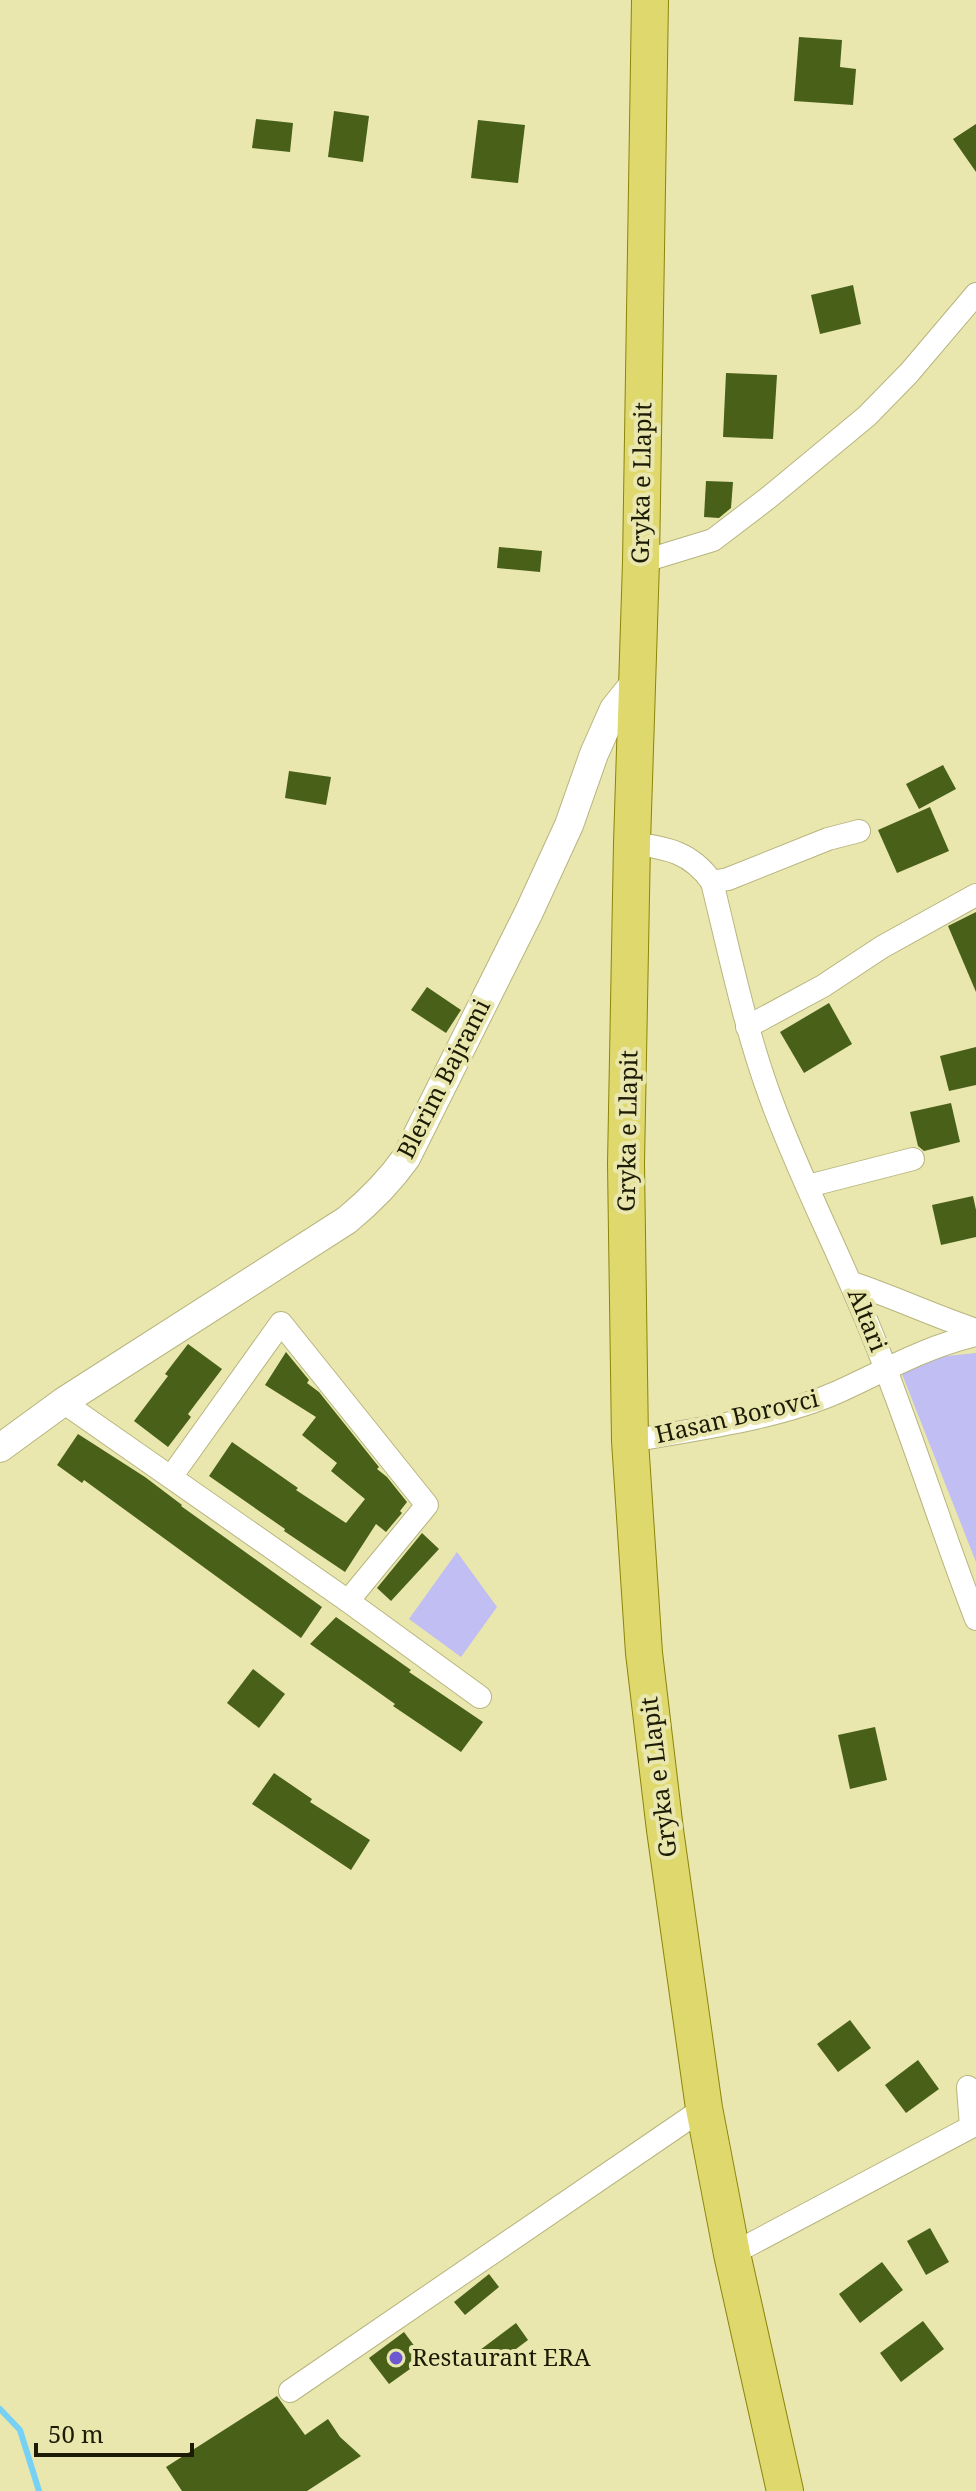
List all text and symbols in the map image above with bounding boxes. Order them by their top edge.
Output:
street label: Gryka e Llapit [623,402,658,564]
street label: Blerim Bajrami [388,993,497,1164]
street label: Gryka e Llapit [609,1050,644,1212]
street label: Altari [841,1283,896,1356]
street label: Hasan Borovci [652,1381,822,1450]
street label: Gryka e Llapit [631,1695,684,1859]
place label: Restaurant ERA [412,2340,591,2373]
marker: Restaurant ERA [387,2349,405,2367]
scale bar [36,2407,192,2457]
text: 50 m [48,2417,104,2450]

